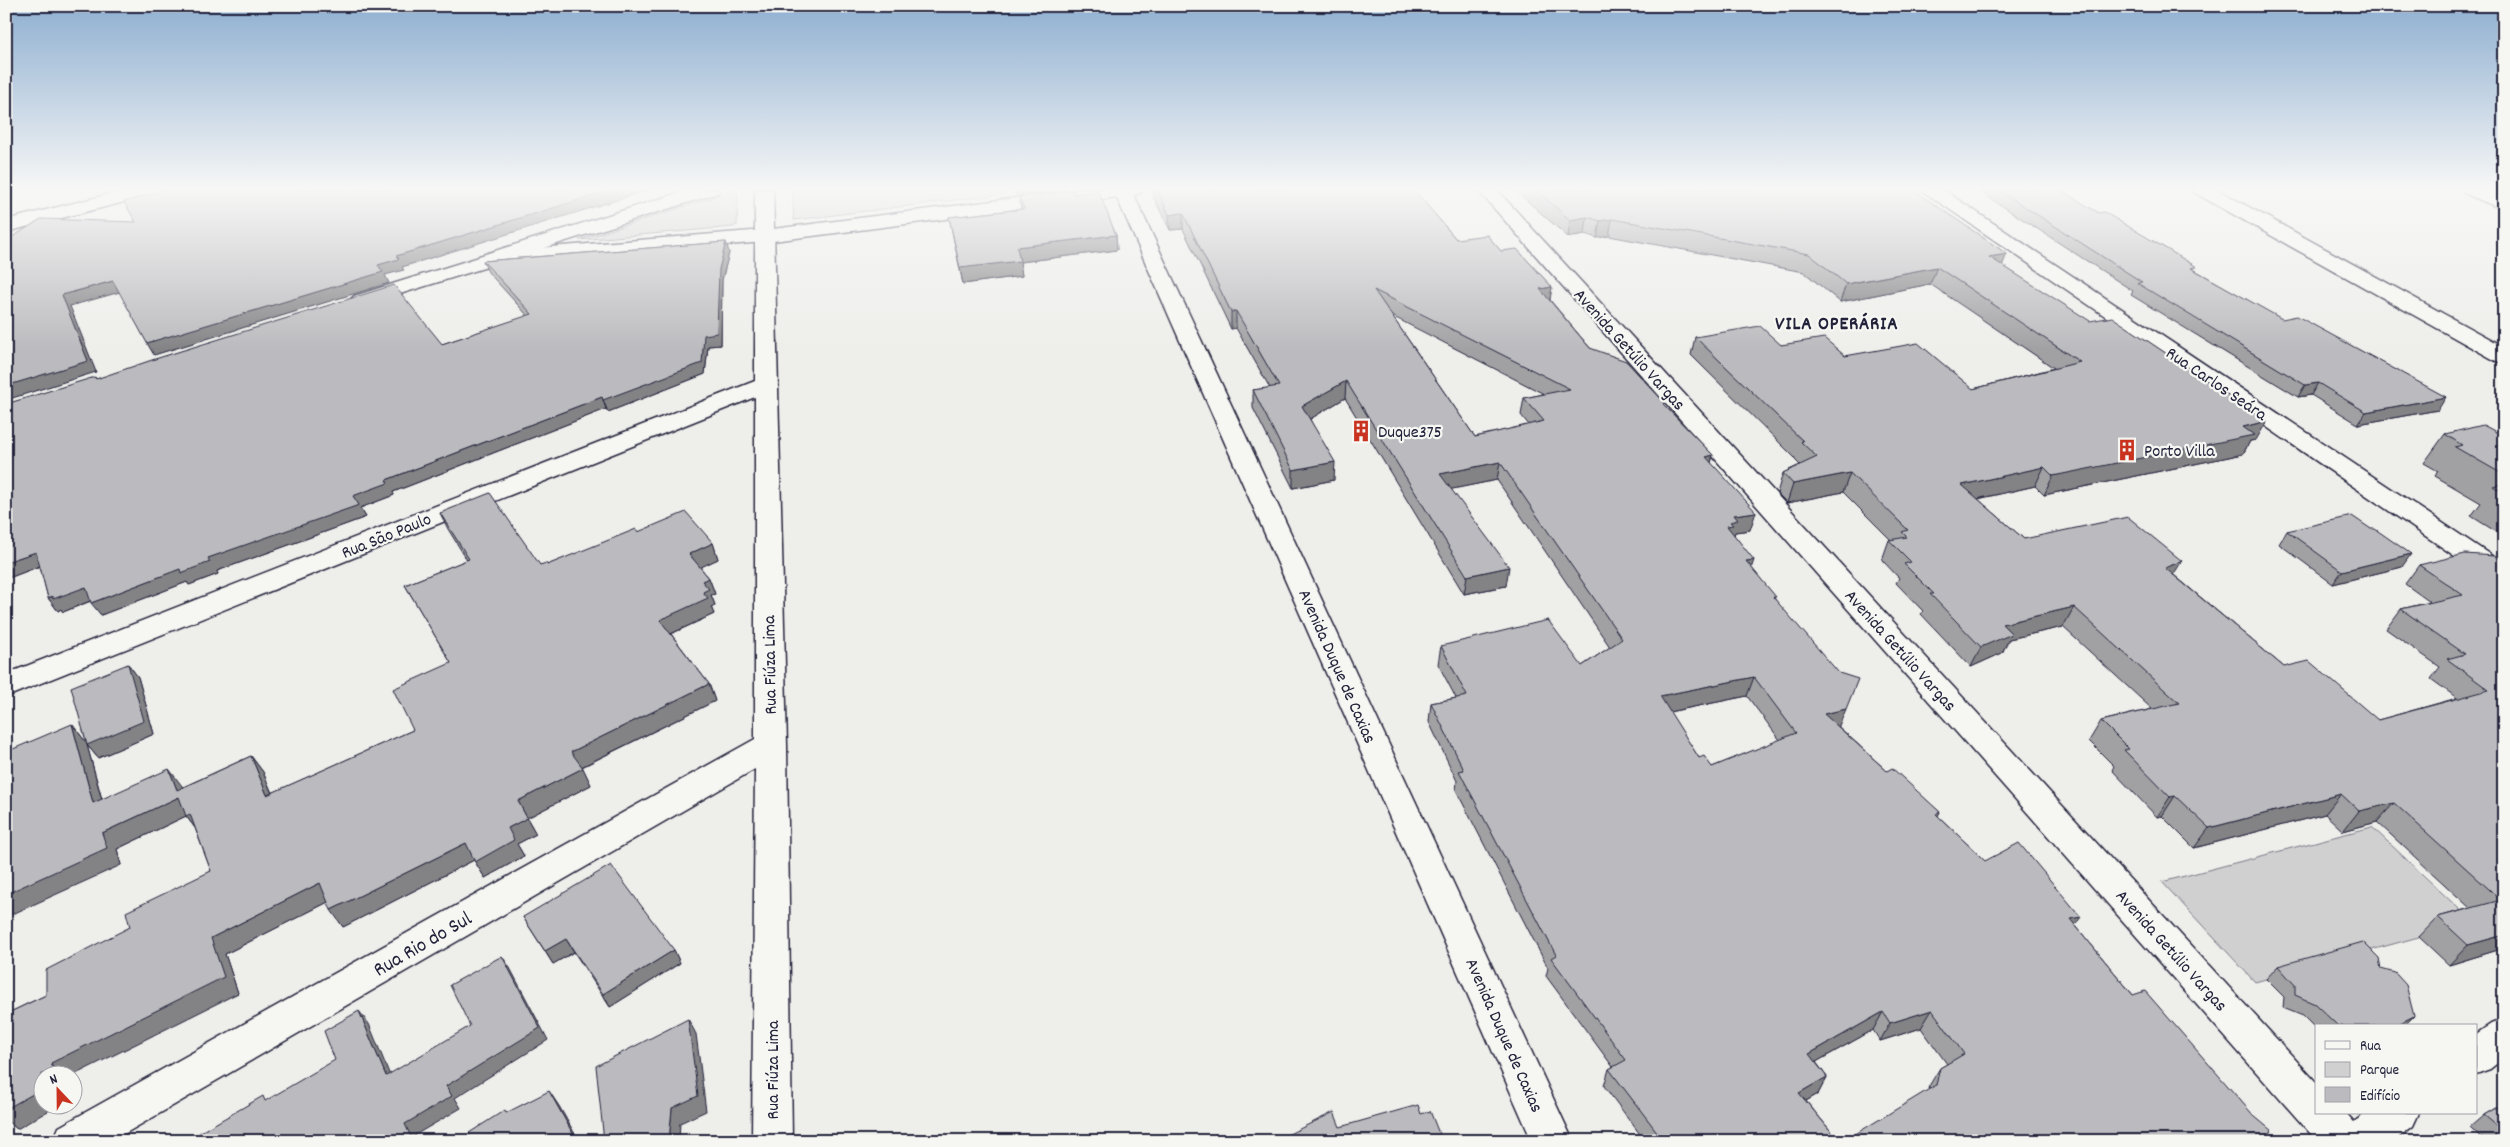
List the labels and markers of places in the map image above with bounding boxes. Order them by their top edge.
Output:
building icon: Duque375 [1348,418,1374,444]
place label: Duque375 [1378,421,1442,446]
building icon: Porto Villa [2114,437,2140,463]
place label: Porto Villa [2144,440,2215,465]

